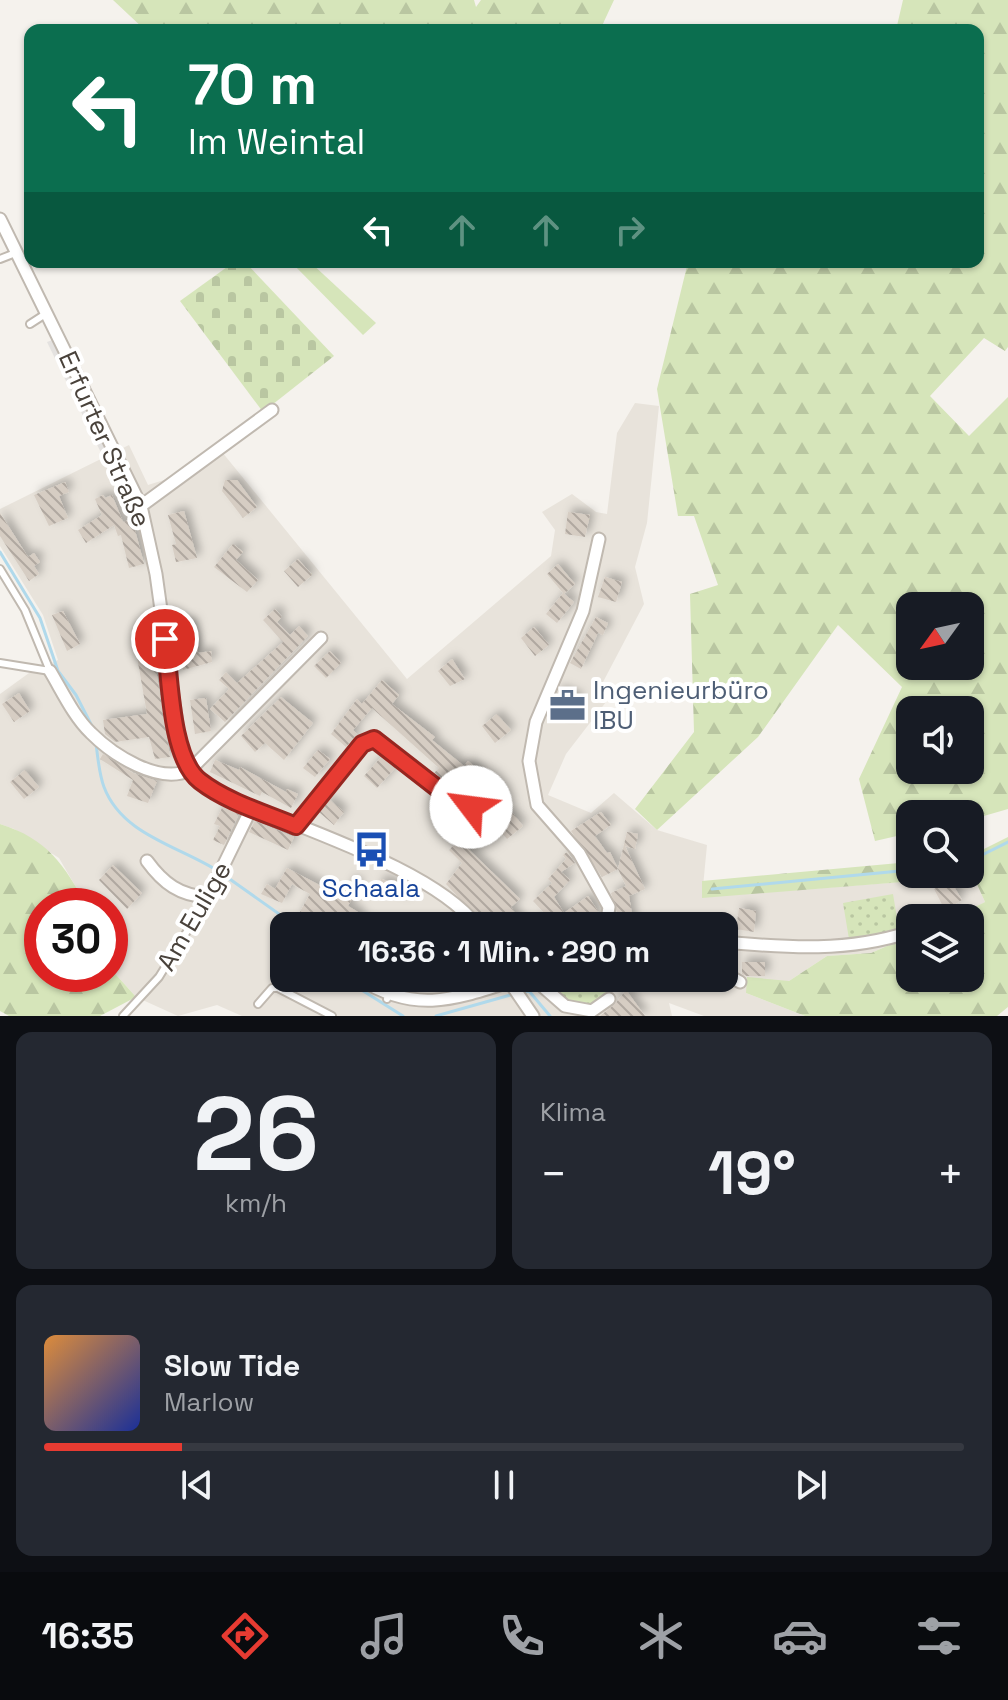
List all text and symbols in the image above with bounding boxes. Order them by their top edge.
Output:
text: 70 m [188,49,317,120]
icon: left [56,56,160,160]
text: Im Weintal [188,119,365,165]
icon: left [356,208,400,252]
icon: ahead [440,208,484,252]
icon: ahead [524,208,568,252]
icon: right [608,208,652,252]
street label: Erfurter Straße [51,346,159,532]
north arrow [896,592,984,680]
map controls [896,592,984,992]
pin [131,605,199,673]
icon: arrive [143,617,187,661]
place label: Ingenieurbüro IBU [593,673,769,737]
office icon: Ingenieurbüro IBU [548,686,586,724]
button: sound [896,696,984,784]
position arrow [429,765,513,849]
button: search [896,800,984,888]
bus stop icon: Schaala [352,830,390,868]
street label: Am Eulige [149,855,239,977]
place label: Schaala [322,871,420,905]
speed limit sign: 30 [24,888,128,992]
button: layers [896,904,984,992]
text: 16:36 · 1 Min. · 290 m [358,932,650,971]
text: 26 [193,1068,319,1200]
text: Klima [540,1095,606,1129]
text: 19° [708,1135,796,1212]
text: − [540,1146,567,1202]
text: + [937,1146,964,1202]
text: km/h [225,1186,287,1220]
text: Slow Tide [164,1346,300,1385]
text: Marlow [164,1385,254,1419]
icon: previous [175,1463,219,1507]
icon: pause [482,1463,526,1507]
icon: next [789,1463,833,1507]
icon: directions [217,1608,273,1664]
icon: music [356,1608,412,1664]
icon: phone [494,1608,550,1664]
icon: climate [633,1608,689,1664]
icon: car [772,1608,828,1664]
icon: filters [911,1608,967,1664]
text: 16:35 [41,1613,134,1659]

